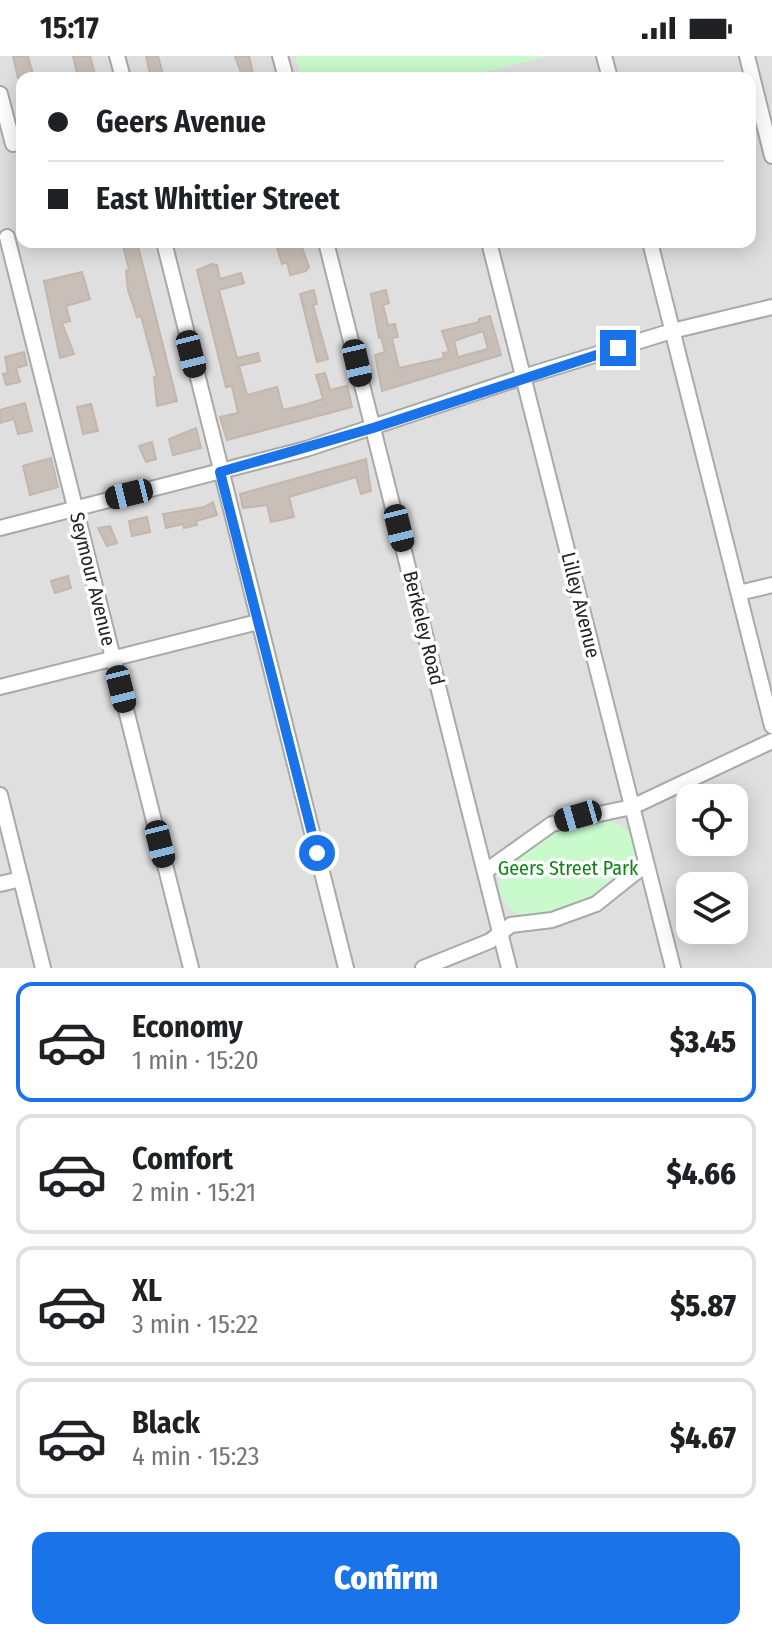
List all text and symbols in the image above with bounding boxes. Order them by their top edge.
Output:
text: 15:17 [40,10,99,46]
text: Geers Avenue [96,104,266,140]
text: East Whittier Street [96,181,340,217]
car [174,328,208,380]
route end [600,330,636,366]
car [340,337,374,389]
car [103,477,155,511]
car [382,502,416,554]
street label: Seymour Avenue [65,510,121,648]
street label: Lilley Avenue [556,550,606,660]
street label: Berkeley Road [398,568,450,688]
car [104,663,138,715]
map controls [676,784,748,944]
button: locate [676,784,748,856]
car [552,798,604,834]
car [143,818,177,870]
route start [299,835,335,871]
park label: Geers Street Park [498,856,639,880]
button: layers [676,872,748,944]
icon: car [36,1006,108,1078]
text: Economy [132,1009,243,1045]
text: $3.45 [670,1024,736,1060]
text: 1 min · 15:20 [132,1045,259,1076]
icon: car [36,1138,108,1210]
text: Comfort [132,1141,233,1177]
text: $4.66 [667,1156,736,1192]
text: 2 min · 15:21 [132,1177,256,1208]
icon: car [36,1270,108,1342]
text: XL [132,1273,162,1309]
text: $5.87 [670,1288,736,1324]
text: 3 min · 15:22 [132,1309,258,1340]
icon: car [36,1402,108,1474]
text: Black [132,1405,200,1441]
text: $4.67 [670,1420,736,1456]
text: 4 min · 15:23 [132,1441,259,1472]
button: Confirm [32,1532,740,1624]

